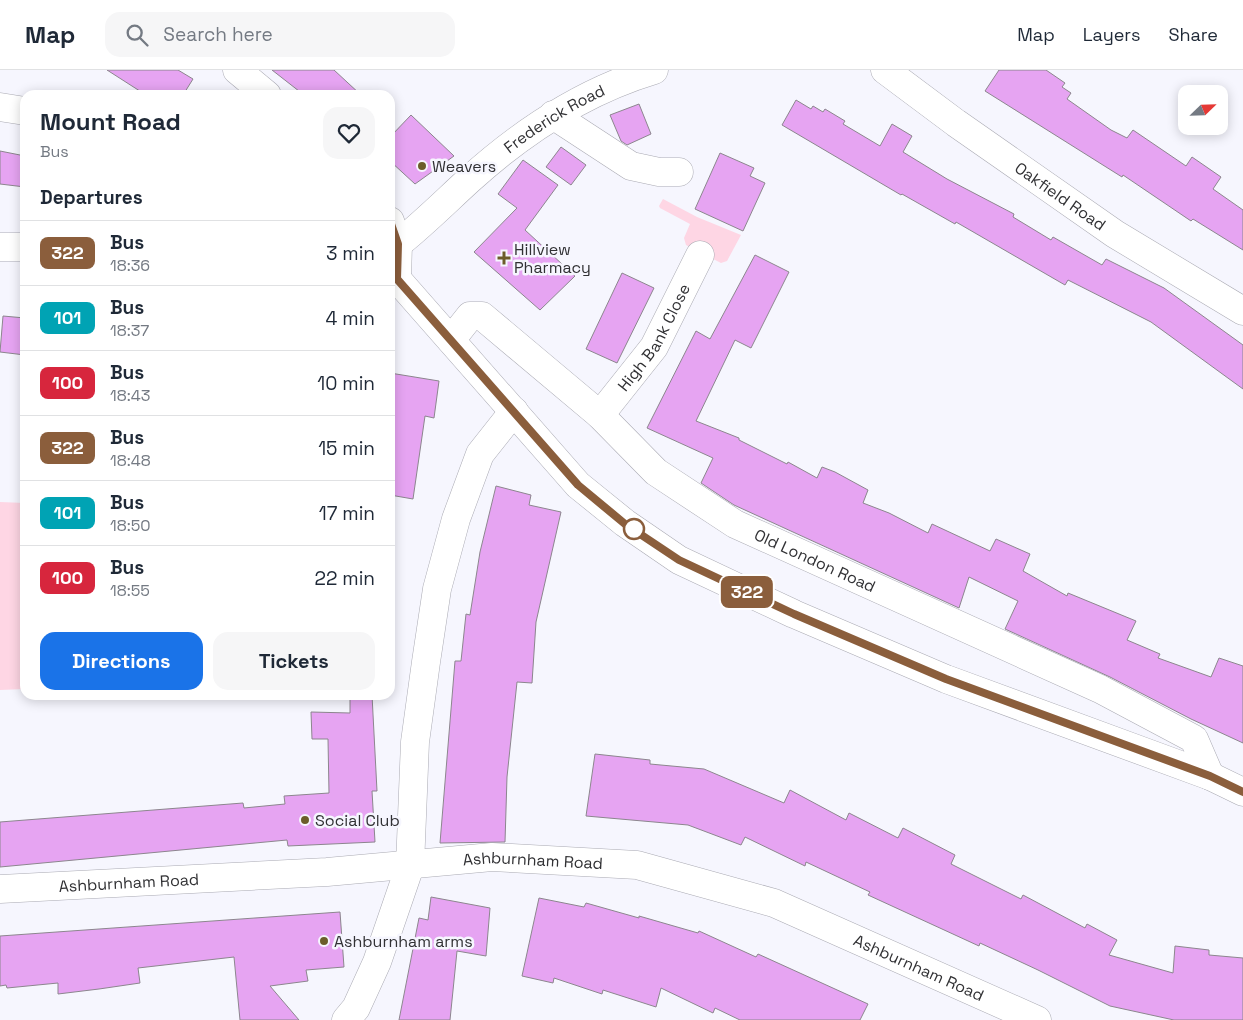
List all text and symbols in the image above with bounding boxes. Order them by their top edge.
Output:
search box [105,12,455,57]
text: Map [25,19,75,50]
icon: search [123,21,151,49]
text: Search here [163,22,273,47]
text: Map [1017,23,1055,46]
text: Layers [1083,23,1140,46]
text: Share [1168,23,1218,46]
street label: Frederick Road [499,79,608,158]
north arrow [1178,85,1228,135]
map controls [1178,85,1228,135]
text: Mount Road [40,106,181,137]
button: heart [323,107,375,159]
text: Bus [40,141,69,162]
place label: Weavers [432,156,496,177]
street label: Oakfield Road [1011,157,1110,235]
marker: Weavers [416,160,428,172]
text: Departures [40,185,143,210]
text: Bus [110,230,144,255]
place label: Hillview Pharmacy [514,239,591,278]
text: 322 [51,241,84,264]
text: 3 min [326,241,375,266]
marker: Hillview Pharmacy [498,252,510,264]
text: 18:36 [110,255,150,276]
street label: High Bank Close [613,280,695,395]
text: Bus [110,295,144,320]
text: 101 [54,306,81,329]
text: 4 min [326,306,375,331]
text: 18:37 [110,320,149,341]
text: Bus [110,360,144,385]
text: 100 [52,371,83,394]
text: 10 min [317,371,375,396]
text: 18:43 [110,385,150,406]
text: Bus [110,425,144,450]
text: 322 [51,436,84,459]
text: 15 min [318,436,375,461]
text: 18:48 [110,450,151,471]
text: Bus [110,490,144,515]
text: 101 [54,501,81,524]
text: 17 min [319,501,375,526]
text: 18:50 [110,515,151,536]
unlabelled marker [623,518,645,540]
street label: Old London Road [751,524,879,597]
text: Bus [110,555,144,580]
text: 100 [52,566,83,589]
text: 22 min [315,566,375,591]
line badge: 322 [718,576,776,608]
text: 18:55 [110,580,150,601]
text: 322 [731,580,763,603]
button: Directions [40,632,203,690]
button: Tickets [213,632,375,690]
place label: Social Club [315,810,400,831]
marker: Social Club [299,814,311,826]
street label: Ashburnham Road [462,846,604,874]
street label: Ashburnham Road [58,868,200,896]
street label: Ashburnham Road [850,929,987,1006]
place label: Ashburnham arms [334,931,473,952]
marker: Ashburnham arms [318,935,330,947]

